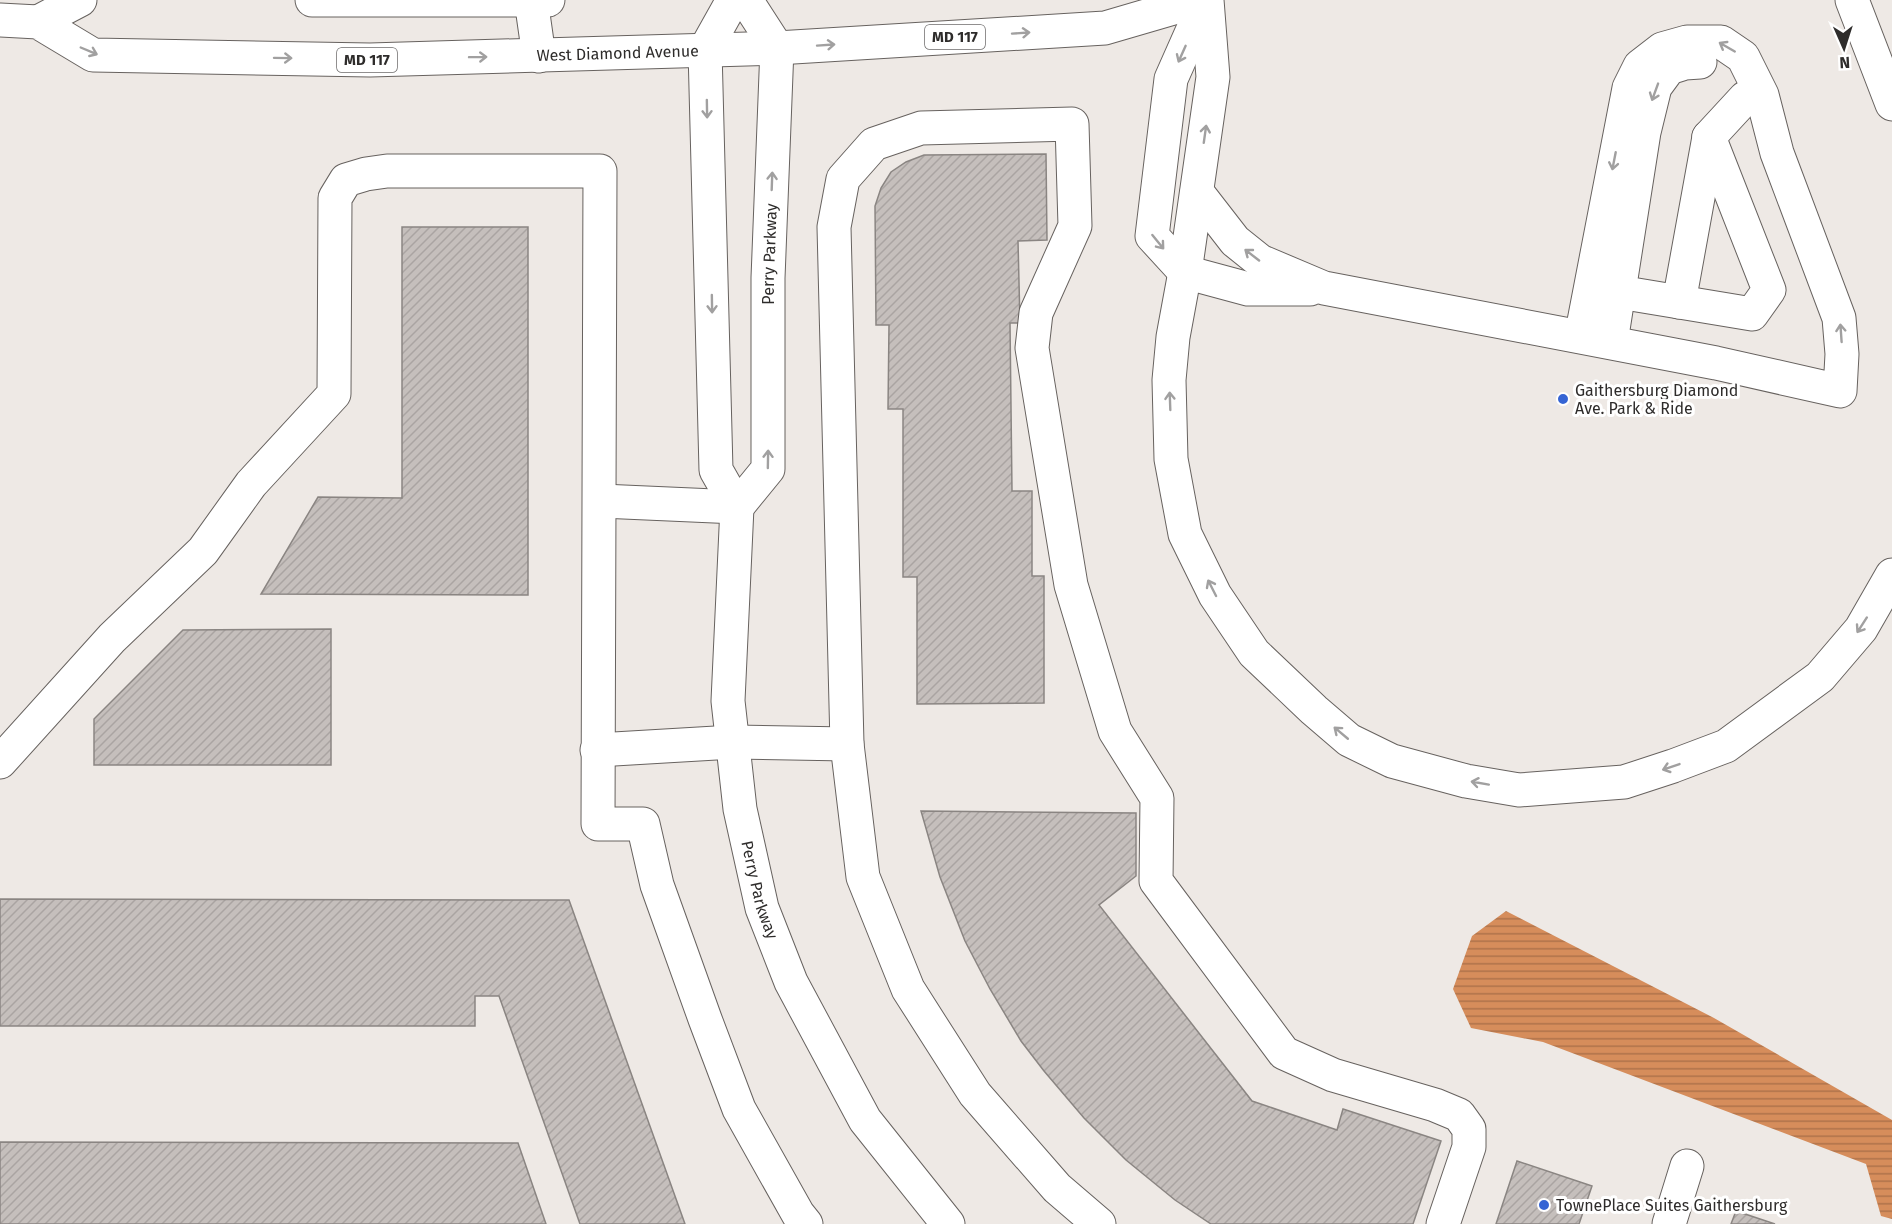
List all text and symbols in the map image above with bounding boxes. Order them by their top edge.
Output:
north arrow [1814,18,1874,78]
road number: MD 117 [925,25,985,49]
one-way arrow [1010,28,1030,39]
one-way arrow [816,40,836,51]
street label: West Diamond Avenue [536,41,699,65]
one-way arrow [1719,41,1736,53]
one-way arrow [1176,44,1187,62]
one-way arrow [79,46,97,57]
road number: MD 117 [337,48,397,72]
one-way arrow [467,52,487,63]
one-way arrow [272,53,292,64]
text: N [1839,53,1851,72]
one-way arrow [1649,82,1660,101]
one-way arrow [701,98,712,118]
one-way arrow [1200,124,1211,144]
one-way arrow [1608,151,1619,171]
one-way arrow [766,171,777,191]
street label: Perry Parkway [759,203,781,305]
one-way arrow [1151,234,1165,250]
one-way arrow [1244,248,1260,261]
one-way arrow [706,293,717,313]
one-way arrow [1835,323,1846,343]
place label: Gaithersburg Diamond Ave. Park & Ride [1575,381,1738,418]
one-way arrow [1164,391,1175,411]
marker: Gaithersburg Diamond Ave. Park & Ride [1556,392,1570,406]
one-way arrow [762,450,774,470]
one-way arrow [1205,580,1217,598]
one-way arrow [1856,616,1868,633]
one-way arrow [1333,726,1349,739]
one-way arrow [1663,762,1681,773]
one-way arrow [1471,777,1490,788]
street label: Perry Parkway [737,839,782,942]
place label: TownePlace Suites Gaithersburg [1556,1196,1788,1215]
marker: TownePlace Suites Gaithersburg [1537,1198,1551,1212]

